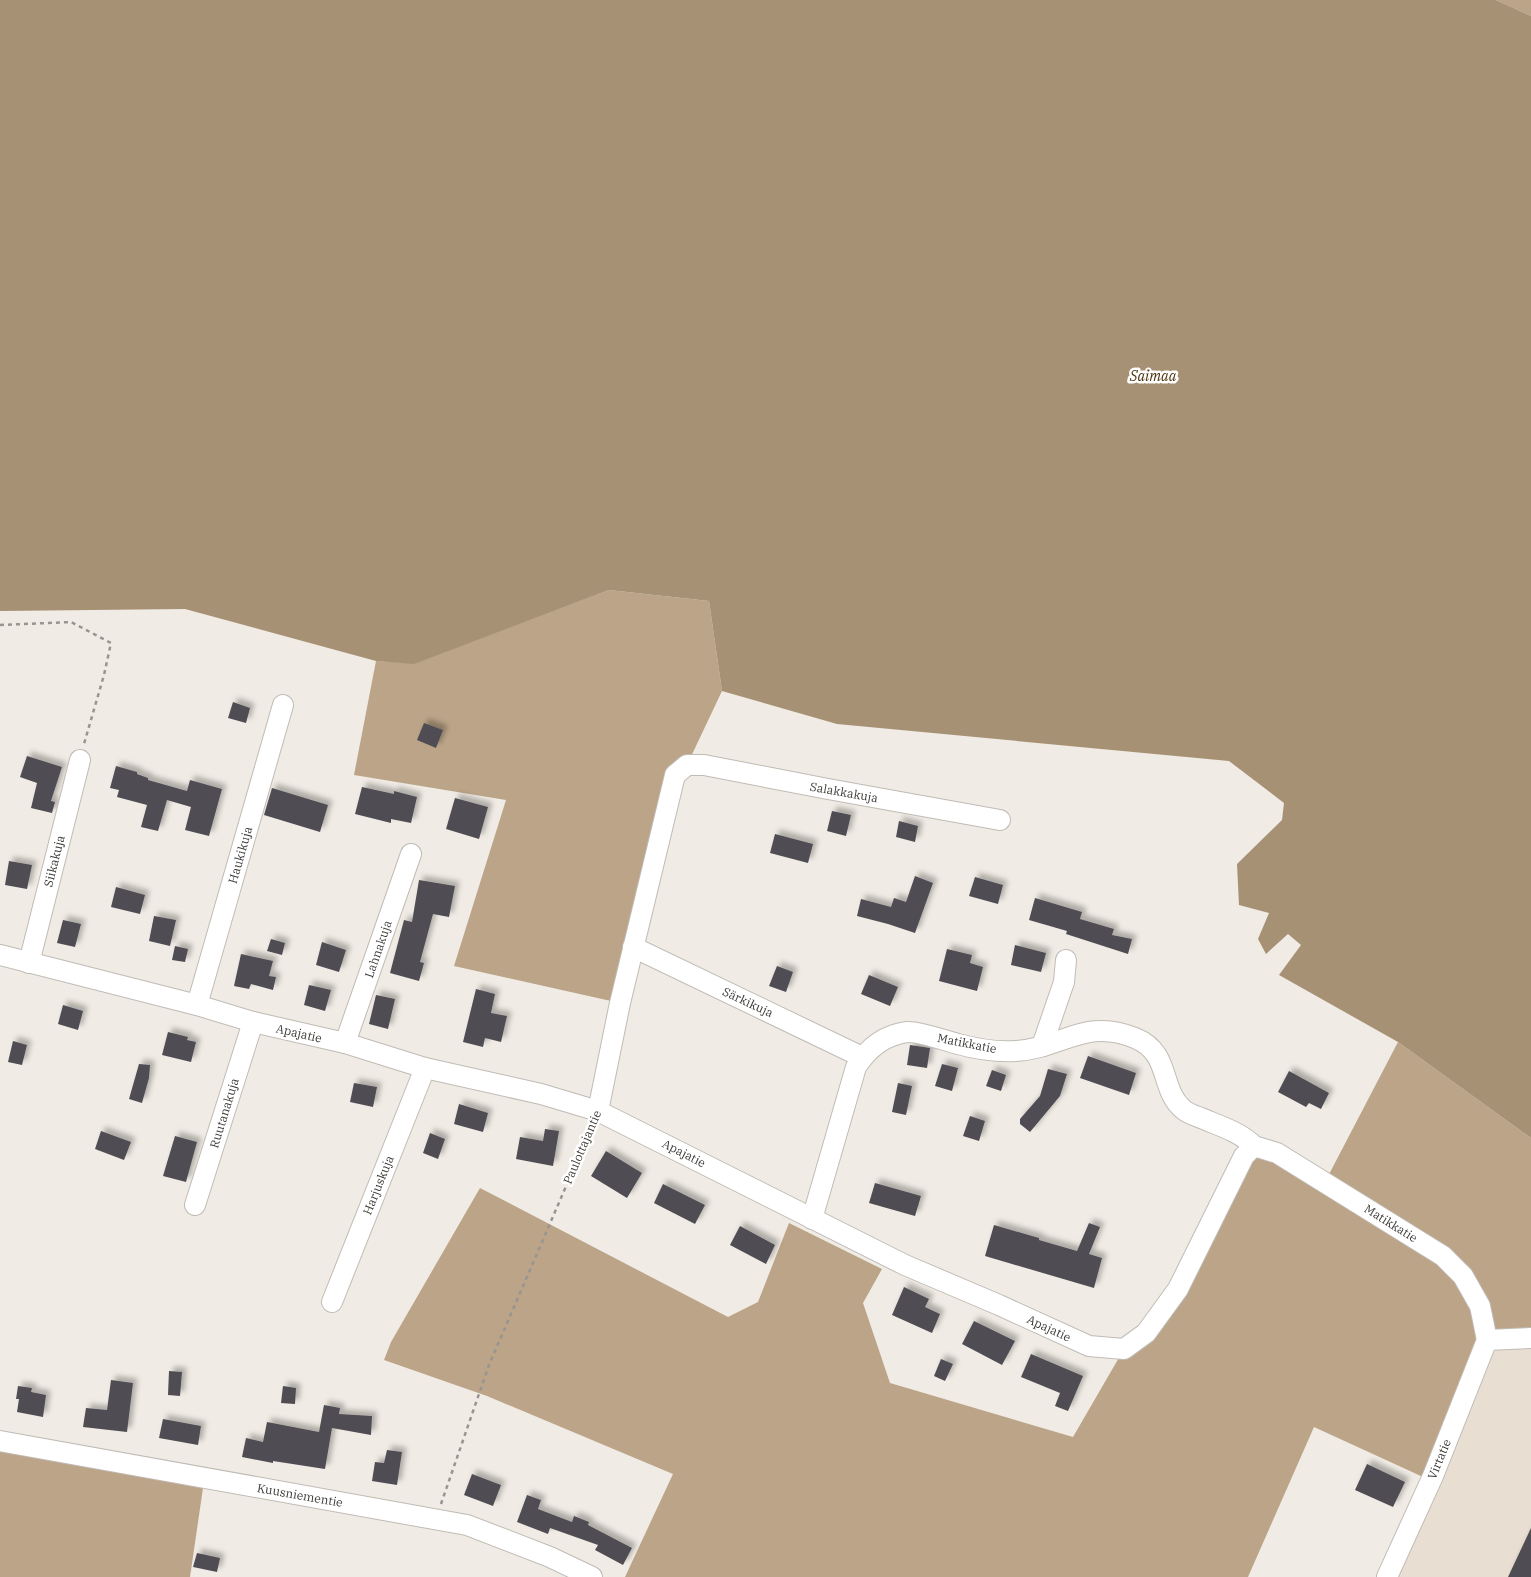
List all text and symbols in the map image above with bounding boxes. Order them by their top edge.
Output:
water label: Saimaa [1129,367,1177,385]
street label: Salakkakuja [809,779,880,805]
street label: Haukikuja [225,824,255,885]
street label: Siikakuja [40,833,68,888]
street label: Lahnakuja [361,918,395,980]
street label: Särkikuja [720,984,776,1020]
street label: Apajatie [275,1020,323,1046]
street label: Matikkatie [936,1030,998,1056]
street label: Ruutanakuja [206,1076,242,1150]
street label: Paulottajantie [560,1108,604,1186]
street label: Apajatie [660,1136,708,1170]
street label: Harjuskuja [359,1153,397,1217]
street label: Matikkatie [1362,1201,1420,1245]
street label: Apajatie [1025,1311,1073,1345]
street label: Virtatie [1424,1437,1454,1481]
street label: Kuusniementie [256,1480,344,1510]

